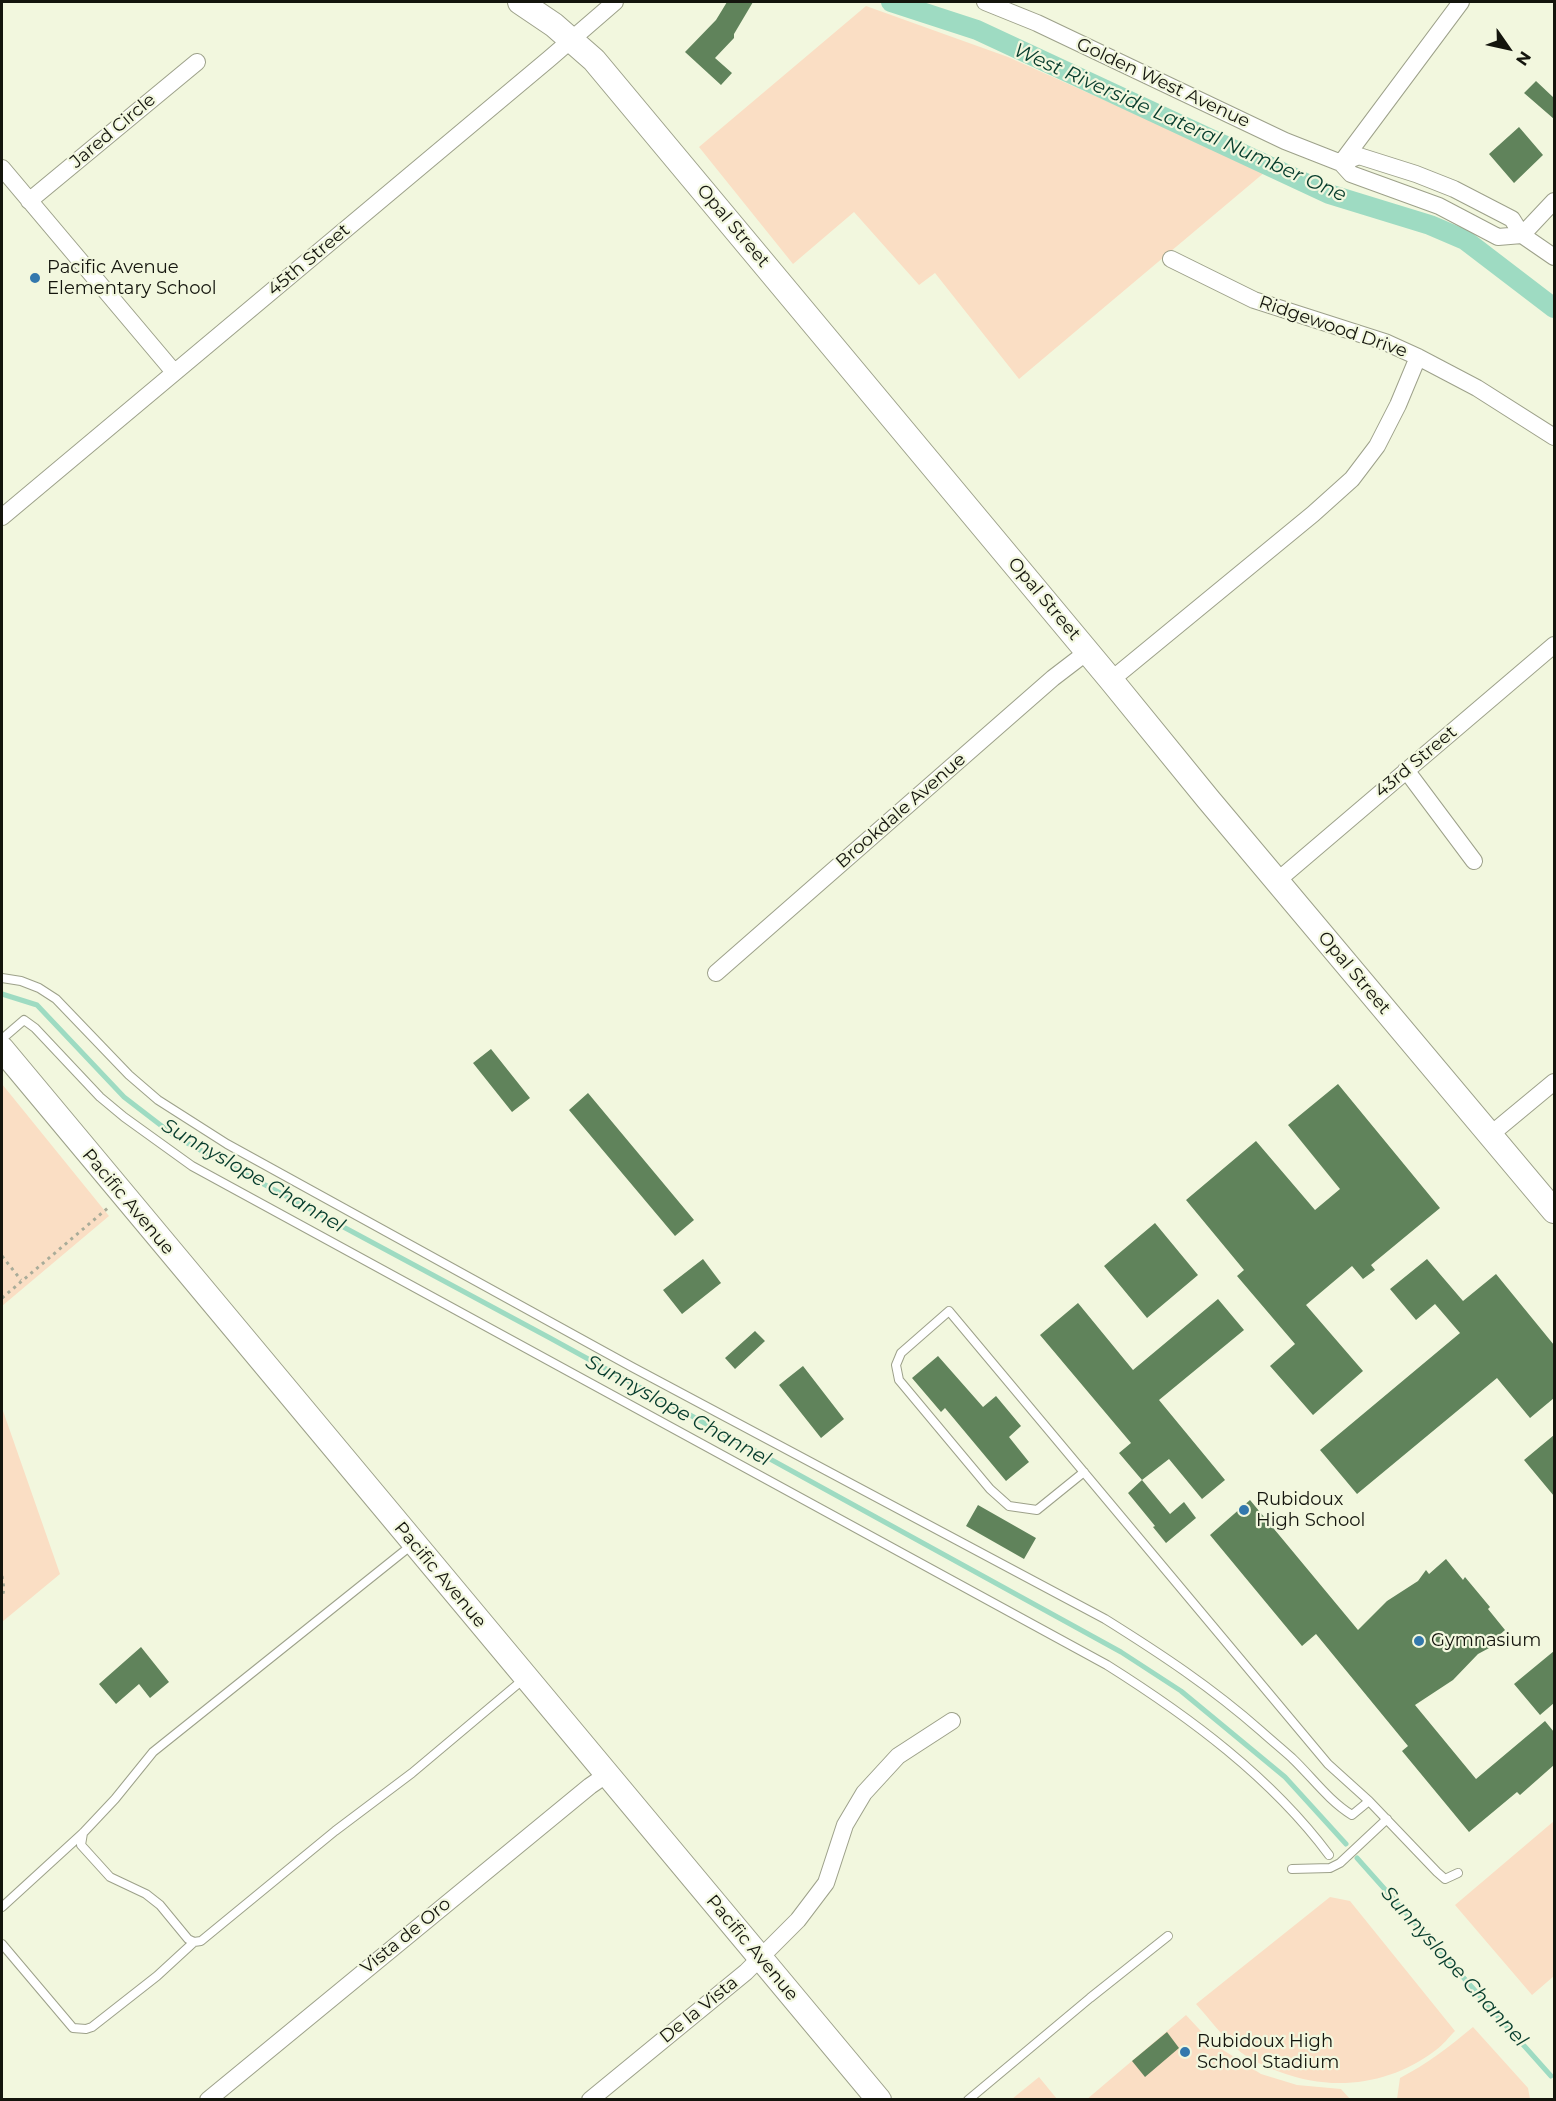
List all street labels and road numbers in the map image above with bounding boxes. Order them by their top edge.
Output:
street label: Golden West Avenue [1073,33,1253,133]
street label: Jared Circle [66,89,160,173]
street label: Opal Street [692,180,774,272]
street label: 45th Street [264,219,354,301]
street label: Ridgewood Drive [1256,292,1410,362]
street label: Opal Street [1003,553,1085,645]
street label: 43rd Street [1371,722,1461,802]
street label: Brookdale Avenue [832,749,970,873]
street label: Opal Street [1313,927,1395,1019]
street label: Pacific Avenue [77,1145,179,1259]
street label: Pacific Avenue [389,1518,491,1632]
street label: Pacific Avenue [701,1891,803,2005]
street label: Vista de Oro [357,1893,455,1979]
street label: De la Vista [656,1972,742,2048]

